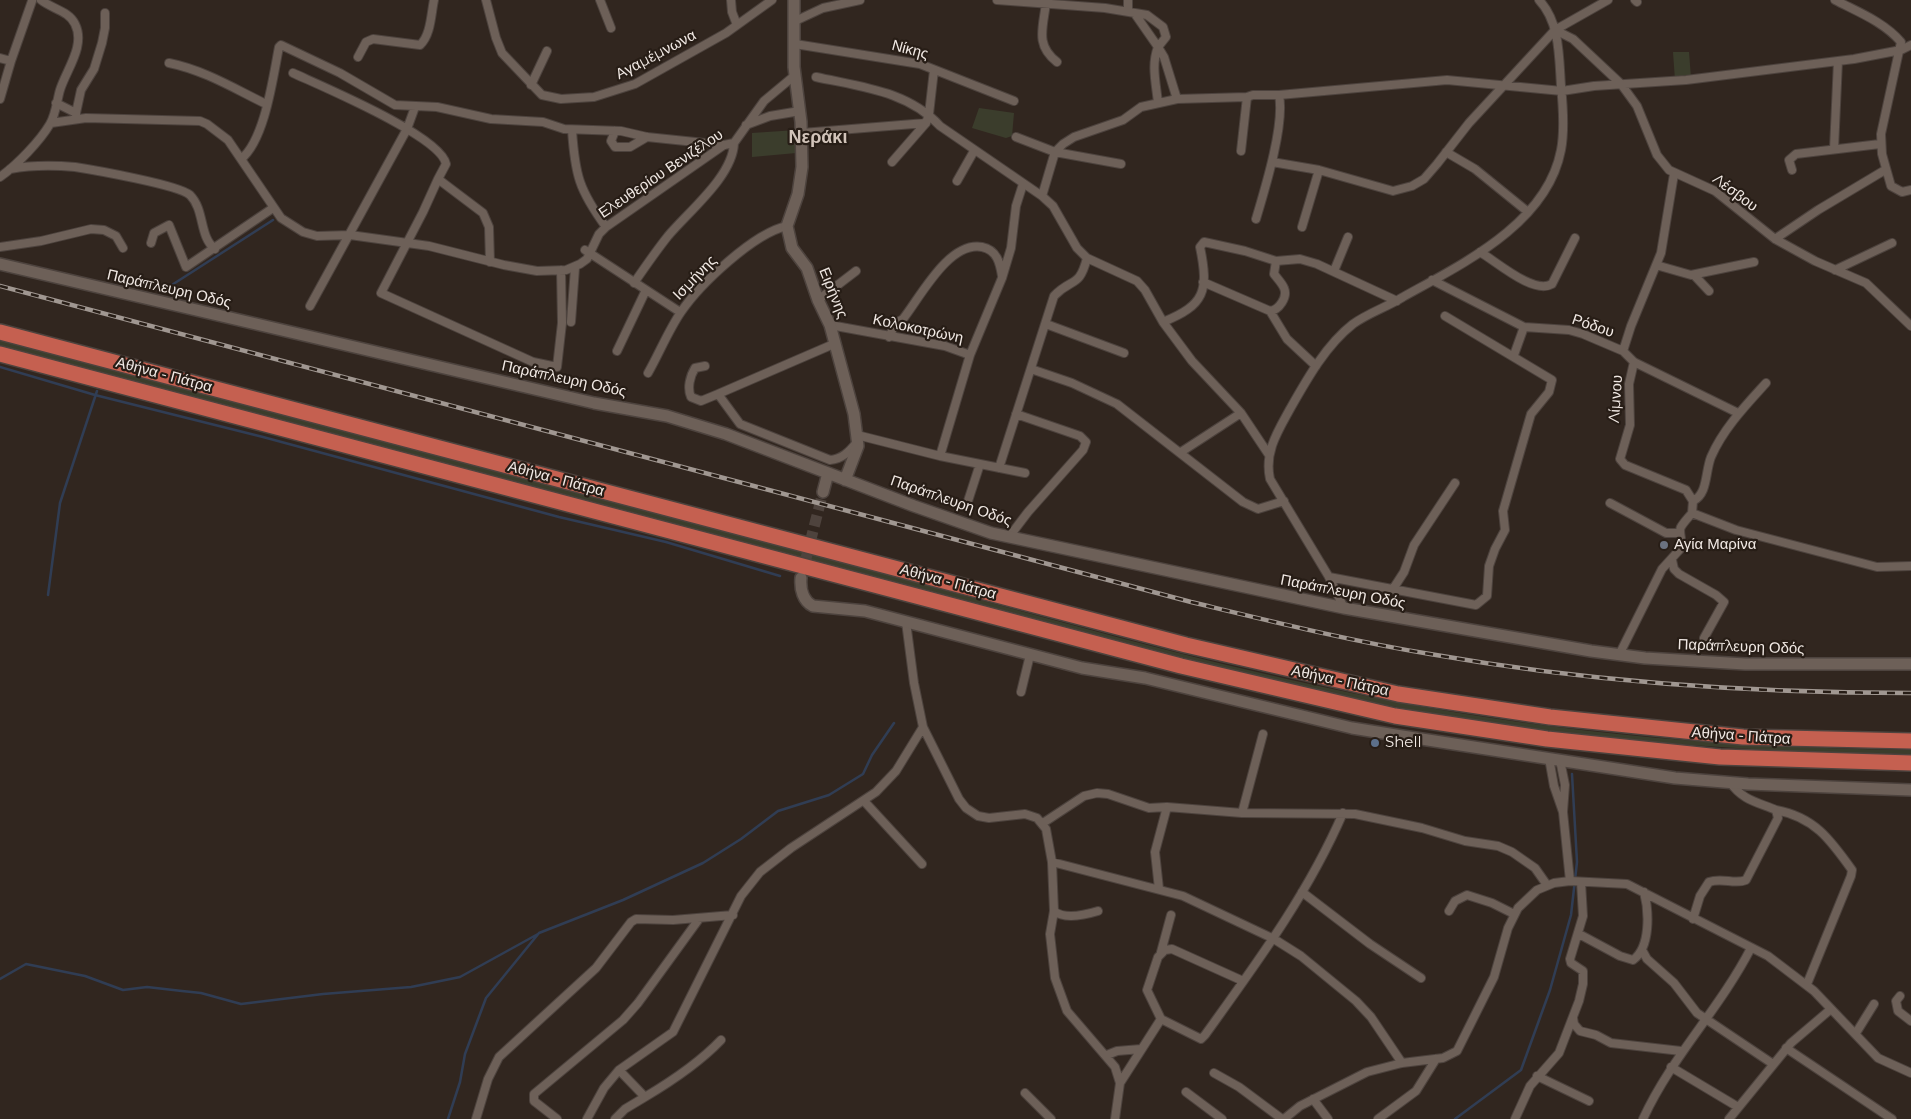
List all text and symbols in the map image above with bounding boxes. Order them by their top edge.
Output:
street label: Αγαμέμνωνα [613,26,699,84]
street label: Νίκης [890,36,930,64]
street label: Ελευθερίου Βενιζέλου [595,126,727,222]
district label: Νεράκι [789,127,847,149]
street label: Λέσβου [1709,170,1761,216]
street label: Ισμήνης [669,252,721,304]
street label: Ειρήνης [815,265,851,321]
street label: Παράπλευρη Οδός [105,266,233,312]
street label: Ρόδου [1570,310,1616,342]
street label: Κολοκοτρώνη [871,311,965,347]
street label: Αθήνα - Πάτρα [114,353,214,397]
street label: Παράπλευρη Οδός [500,357,628,401]
street label: Λίμνου [1605,374,1627,424]
street label: Αθήνα - Πάτρα [506,457,606,501]
street label: Παράπλευρη Οδός [888,472,1014,530]
place label: Αγία Μαρίνα [1674,536,1756,554]
marker: Αγία Μαρίνα [1658,539,1670,551]
street label: Αθήνα - Πάτρα [898,560,998,604]
street label: Παράπλευρη Οδός [1279,571,1407,613]
street label: Παράπλευρη Οδός [1677,636,1805,658]
street label: Αθήνα - Πάτρα [1290,662,1390,700]
street label: Αθήνα - Πάτρα [1691,724,1791,748]
place label: Shell [1385,734,1421,752]
marker: Shell [1369,737,1381,749]

